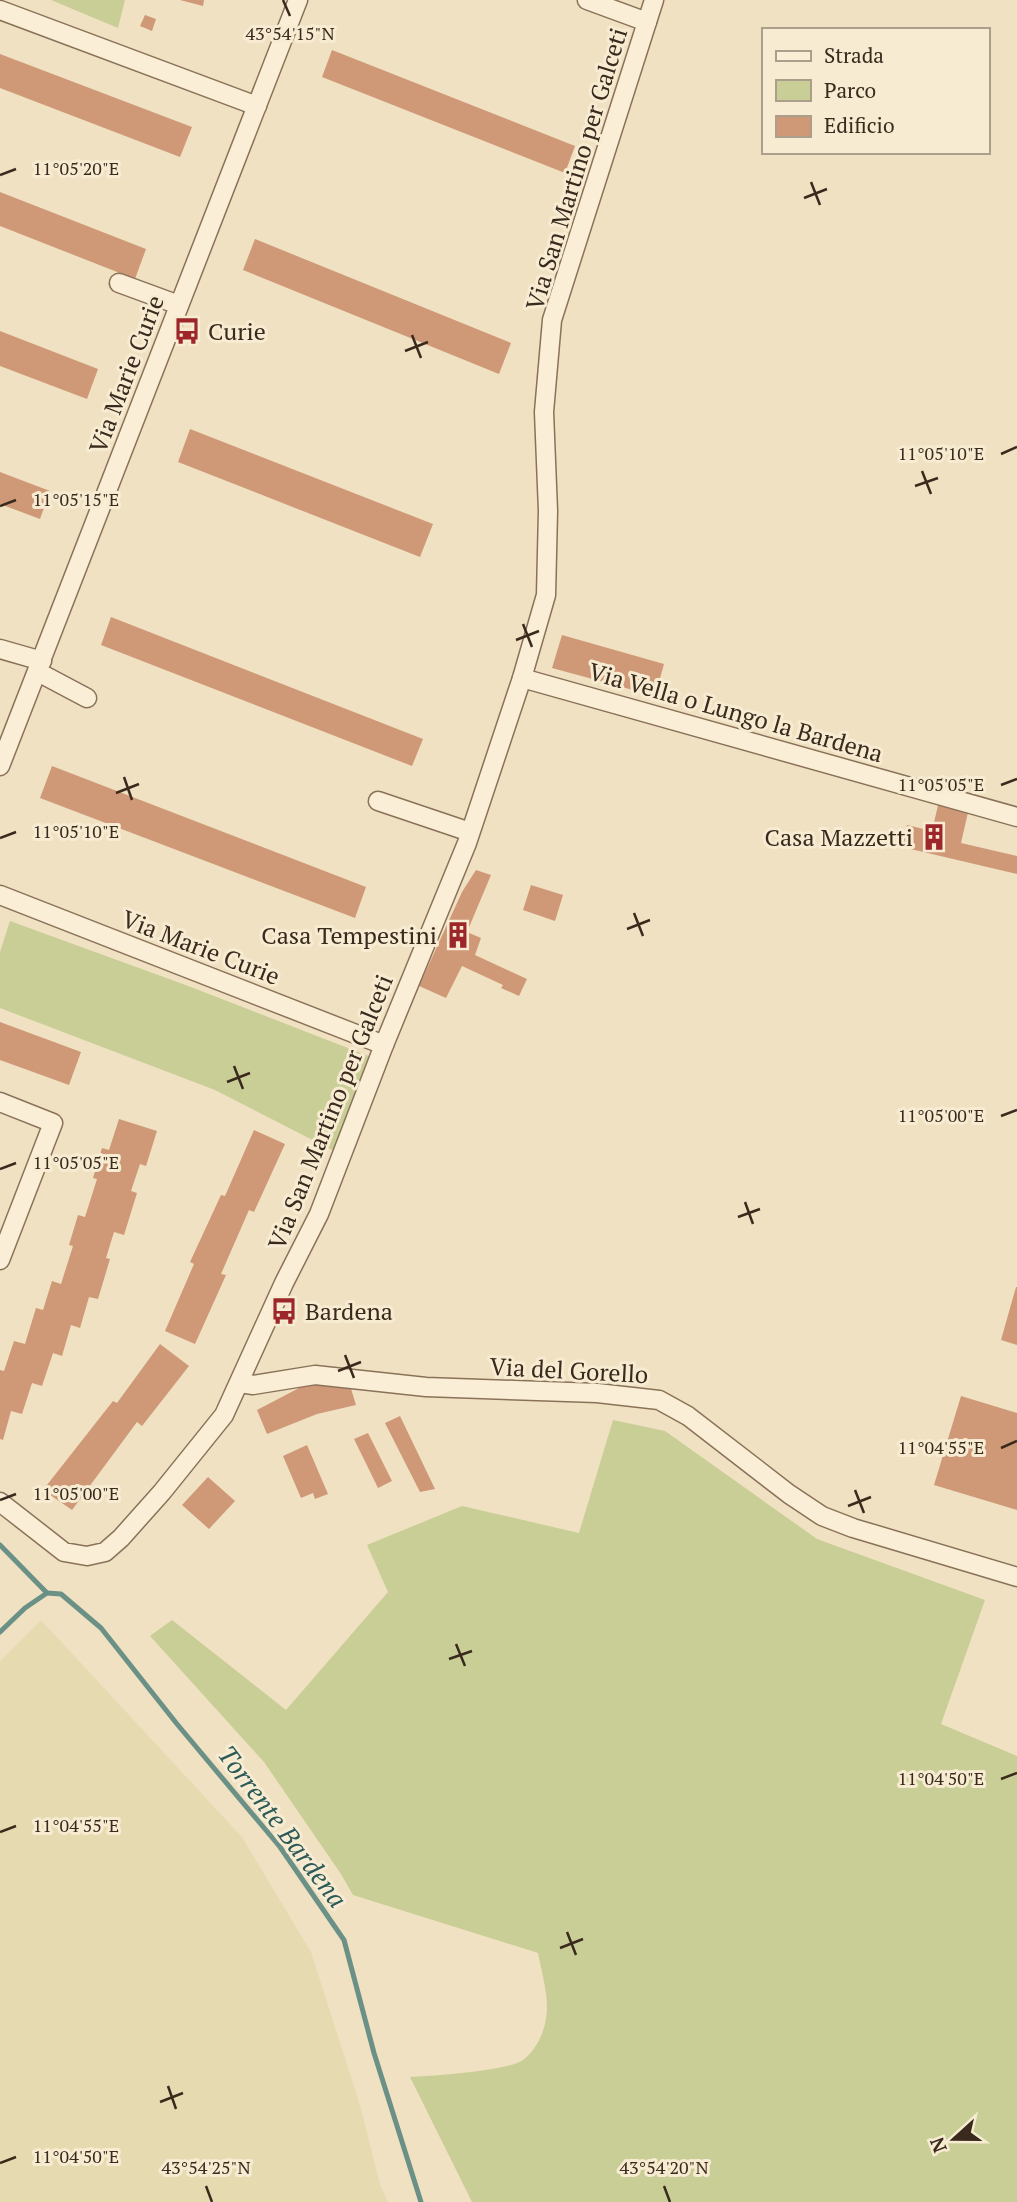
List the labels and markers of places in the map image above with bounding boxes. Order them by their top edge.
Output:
place label: Curie [208,315,266,347]
bus stop icon: Curie [172,316,202,346]
place label: Casa Mazzetti [764,821,913,853]
building icon: Casa Mazzetti [919,822,949,852]
place label: Casa Tempestini [261,919,437,951]
building icon: Casa Tempestini [443,920,473,950]
place label: Bardena [305,1295,393,1327]
bus stop icon: Bardena [269,1296,299,1326]

